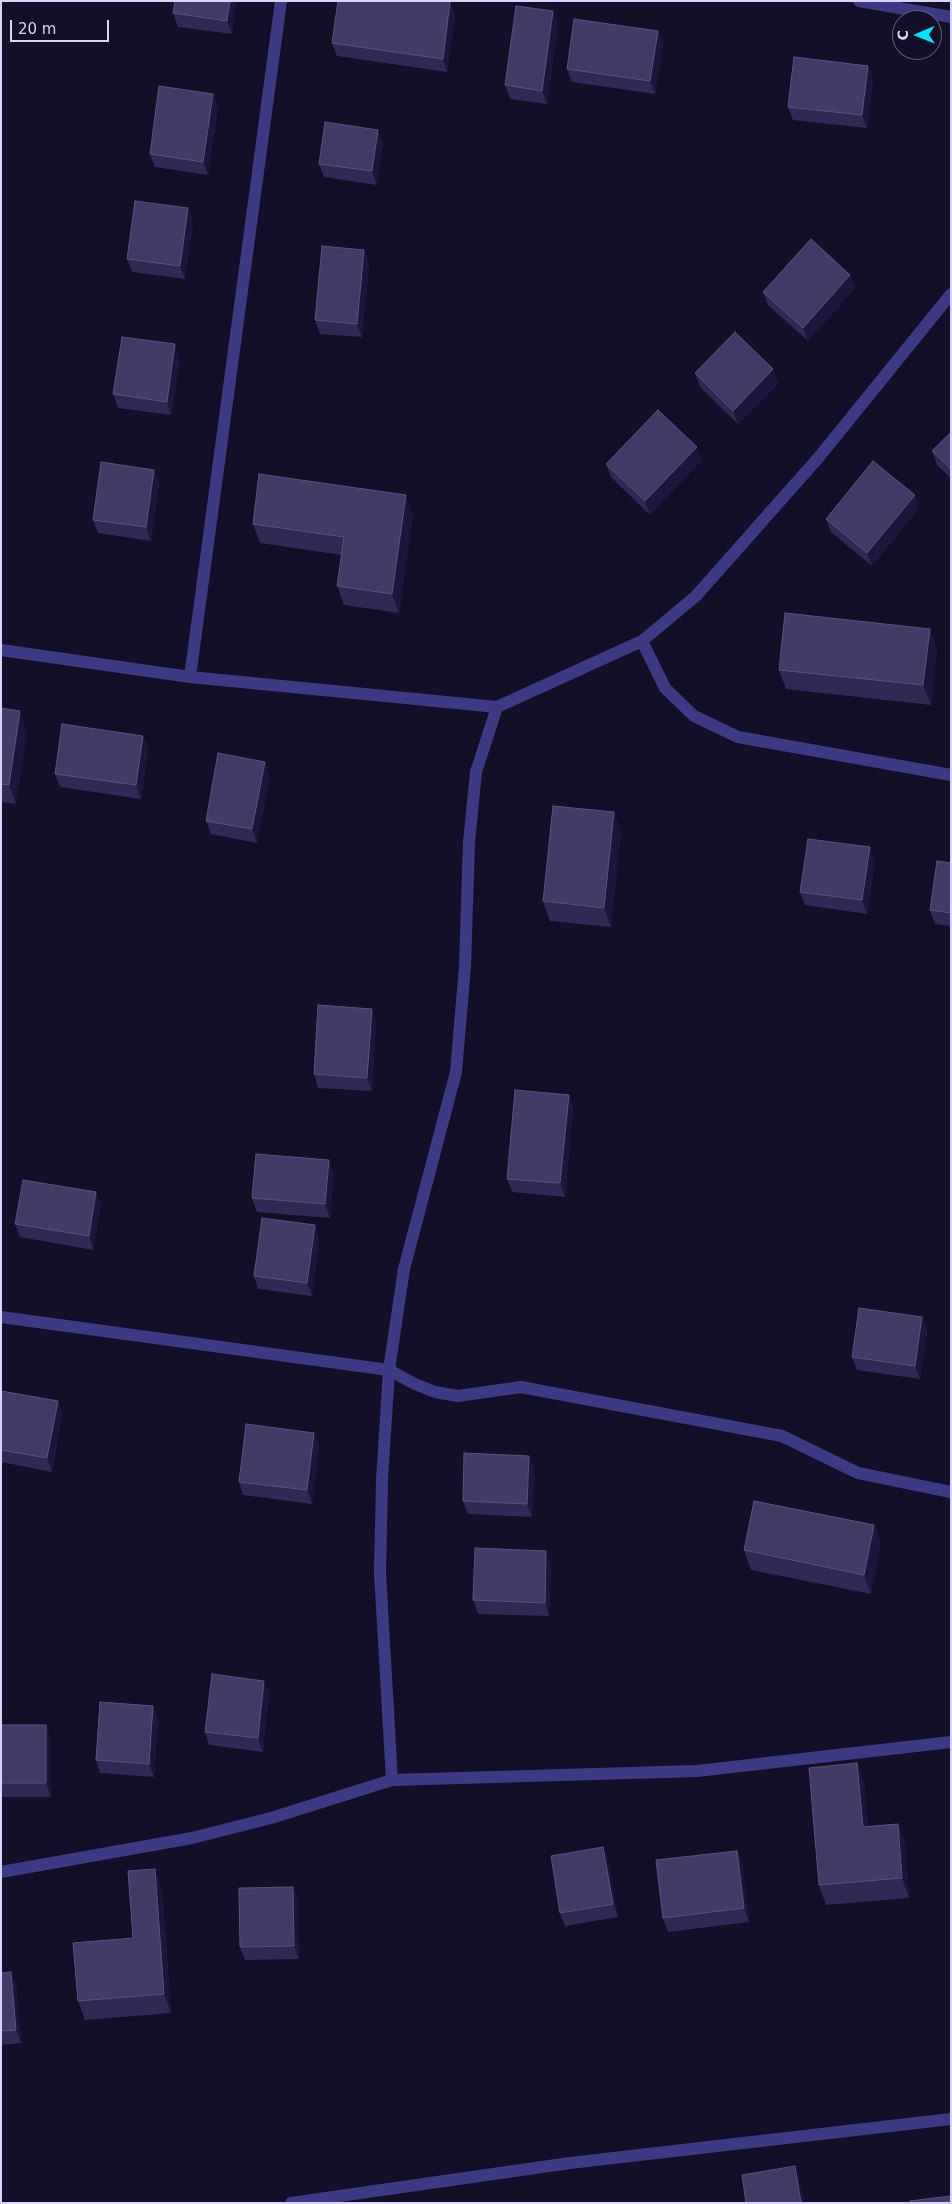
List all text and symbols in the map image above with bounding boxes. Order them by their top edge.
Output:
scale bar [12,10,111,42]
north arrow [892,10,942,60]
text: 20 m [18,20,56,38]
text: С [895,30,911,41]

